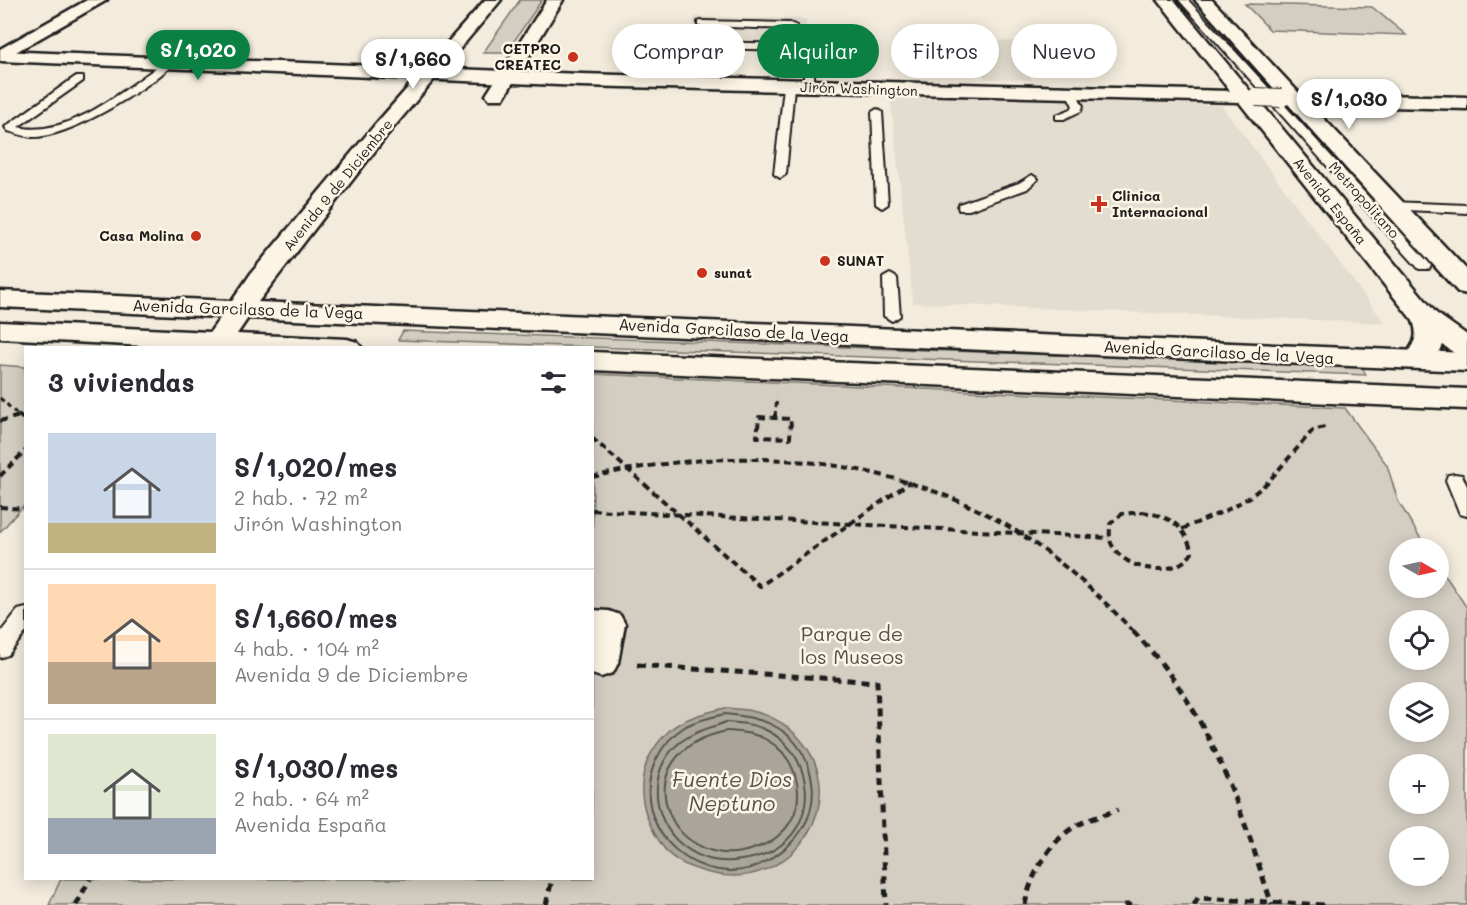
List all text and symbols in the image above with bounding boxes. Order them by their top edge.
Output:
chip: Comprar [612,24,745,78]
chip: Alquilar [757,24,879,78]
chip: Filtros [891,24,999,78]
chip: Nuevo [1011,24,1117,78]
pin: S/1,020 [143,30,253,81]
text: S/1,020 [160,36,236,62]
pin: S/1,660 [358,39,468,90]
place label: CETPRO CREATEC [495,39,561,74]
text: S/1,660 [375,45,451,71]
marker: CETPRO CREATEC [566,50,580,64]
street label: Jirón Washington [800,77,918,100]
pin: S/1,030 [1294,79,1404,130]
text: S/1,030 [1311,85,1387,111]
street label: Avenida 9 de Diciembre [279,115,397,254]
street label: Avenida España [1289,153,1371,248]
street label: Metropolitano [1325,157,1404,242]
place label: Clinica Internacional [1112,186,1208,221]
marker: Clinica Internacional [1090,195,1108,213]
place label: Casa Molina [99,226,184,245]
marker: Casa Molina [189,229,203,243]
place label: SUNAT [837,251,884,270]
marker: SUNAT [818,254,832,268]
place label: sunat [714,263,752,282]
marker: sunat [695,266,709,280]
street label: Avenida Garcilaso de la Vega [132,294,364,323]
street label: Avenida Garcilaso de la Vega [618,313,850,346]
street label: Avenida Garcilaso de la Vega [1103,335,1335,368]
text: 3 viviendas [48,365,195,399]
icon: filters [537,366,570,399]
text: S/1,020/mes [234,450,397,484]
icon: home [96,457,168,529]
text: 2 hab. · 72 m² [234,484,368,510]
text: Jirón Washington [234,510,402,536]
north arrow [1389,538,1449,598]
map controls [1389,538,1449,886]
text: S/1,660/mes [234,601,398,635]
icon: home [96,608,168,680]
button: locate [1389,610,1449,670]
park label: Parque de los Museos [800,620,904,669]
text: 4 hab. · 104 m² [234,635,379,661]
text: Avenida 9 de Diciembre [234,661,468,687]
button: layers [1389,682,1449,742]
text: S/1,030/mes [234,751,398,785]
button: + [1389,754,1449,814]
icon: home [96,758,168,830]
water label: Fuente Dios Neptuno [672,765,792,816]
text: 2 hab. · 64 m² [234,785,369,811]
text: Avenida España [234,811,387,837]
button: − [1389,826,1449,886]

